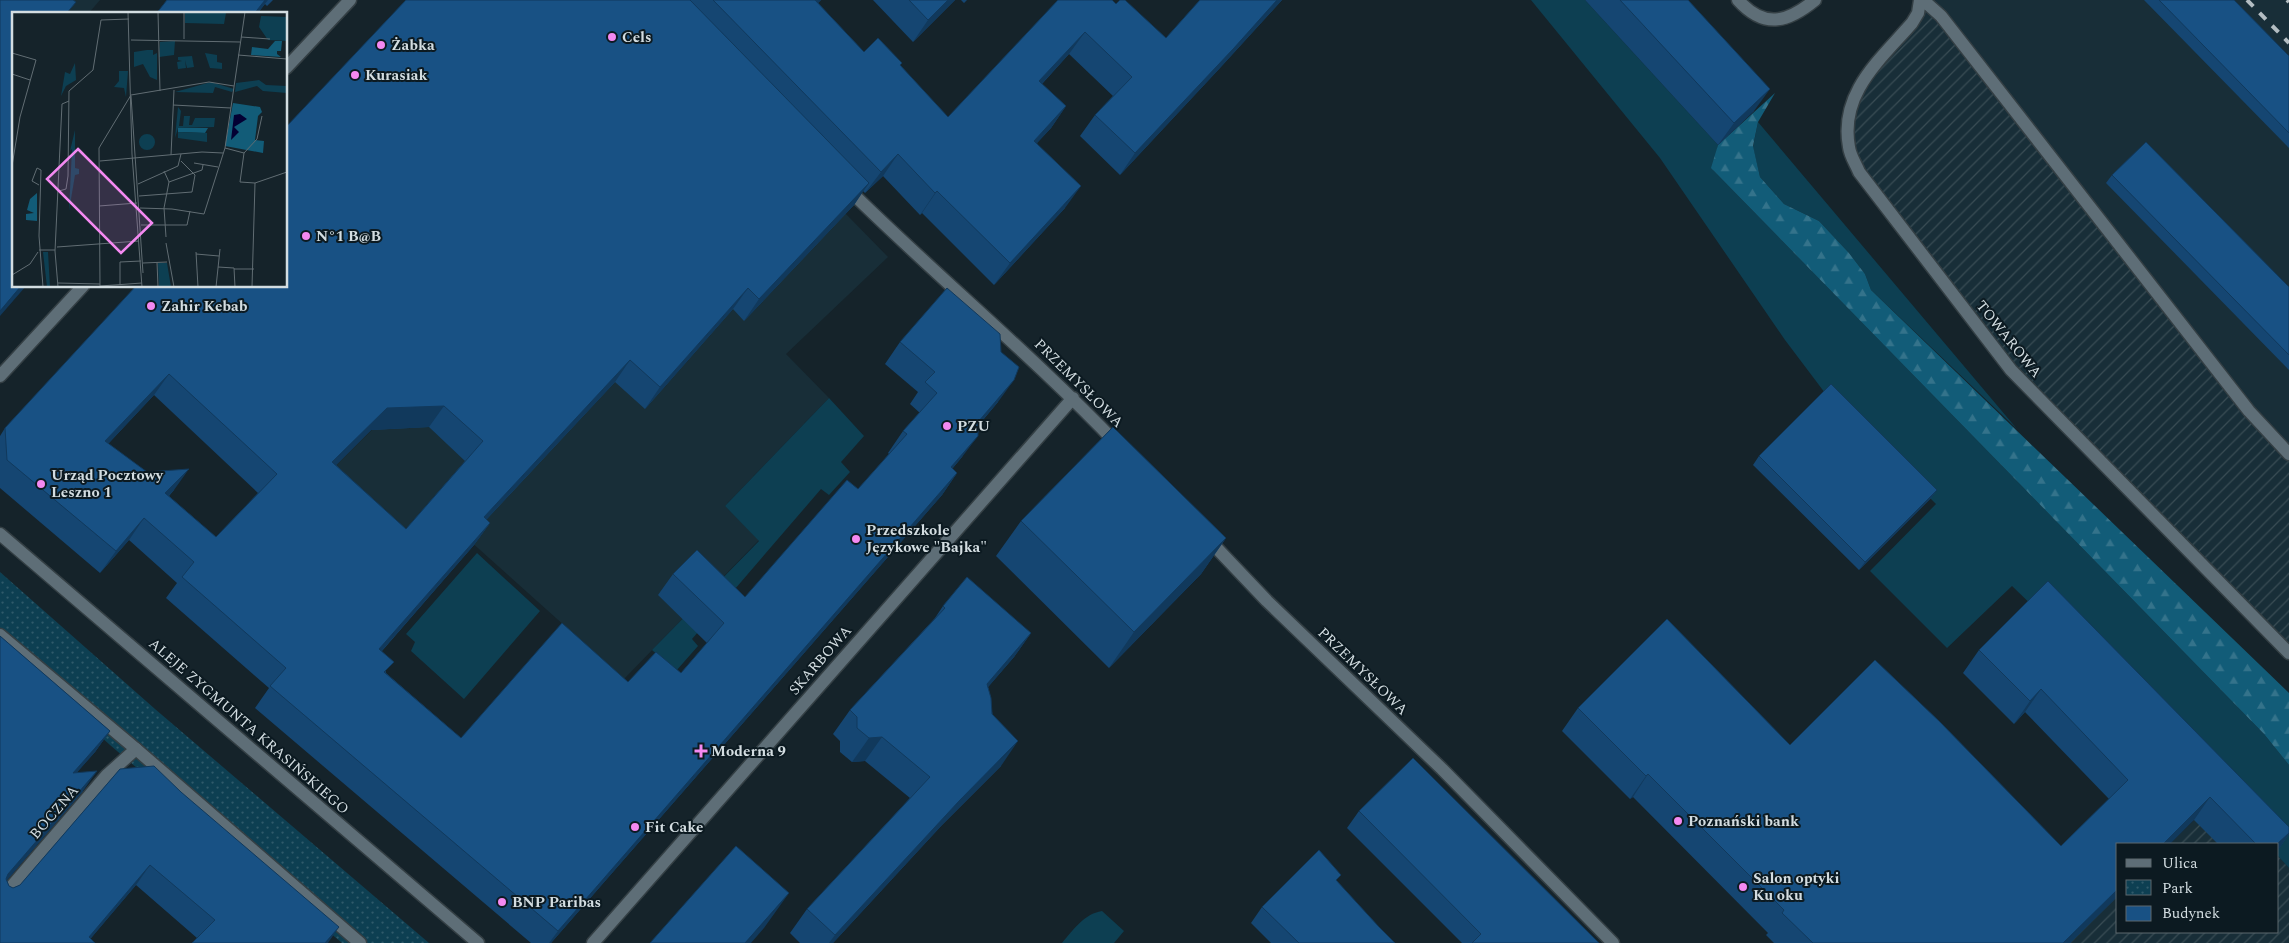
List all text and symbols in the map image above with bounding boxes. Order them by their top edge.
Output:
inset map [12,12,288,288]
place label: Cels [622,26,652,49]
marker: Cels [606,31,618,43]
place label: Żabka [391,34,435,57]
marker: Żabka [375,39,387,51]
place label: Kurasiak [365,64,427,87]
marker: Kurasiak [349,69,361,81]
place label: N°1 B@B [316,225,382,248]
marker: N°1 B@B [300,230,312,242]
place label: Zahir Kebab [161,295,248,318]
street label: TOWAROWA [1970,295,2047,383]
marker: Zahir Kebab [145,300,157,312]
street label: PRZEMYSŁOWA [1029,333,1129,433]
place label: PZU [957,415,990,438]
marker: PZU [941,420,953,432]
place label: Urząd Pocztowy Leszno 1 [51,464,164,504]
marker: Urząd Pocztowy Leszno 1 [35,478,47,490]
place label: Przedszkole Językowe "Bajka" [866,519,987,559]
marker: Przedszkole Językowe "Bajka" [850,533,862,545]
street label: SKARBOWA [783,620,857,701]
street label: PRZEMYSŁOWA [1312,622,1413,721]
street label: ALEJE ZYGMUNTA KRASIŃSKIEGO [143,633,354,820]
place label: Moderna 9 [711,740,786,763]
marker: Moderna 9 [695,745,707,757]
street label: BOCZNA [24,780,84,845]
place label: Poznański bank [1688,810,1799,833]
marker: Poznański bank [1672,815,1684,827]
place label: Fit Cake [645,816,704,839]
marker: Fit Cake [629,821,641,833]
legend [2116,843,2279,933]
text: Ulica [2162,852,2198,875]
place label: Salon optyki Ku oku [1753,867,1839,907]
text: Park [2162,877,2193,900]
marker: Salon optyki Ku oku [1737,881,1749,893]
place label: BNP Paribas [512,891,601,914]
marker: BNP Paribas [496,896,508,908]
text: Budynek [2162,902,2220,925]

